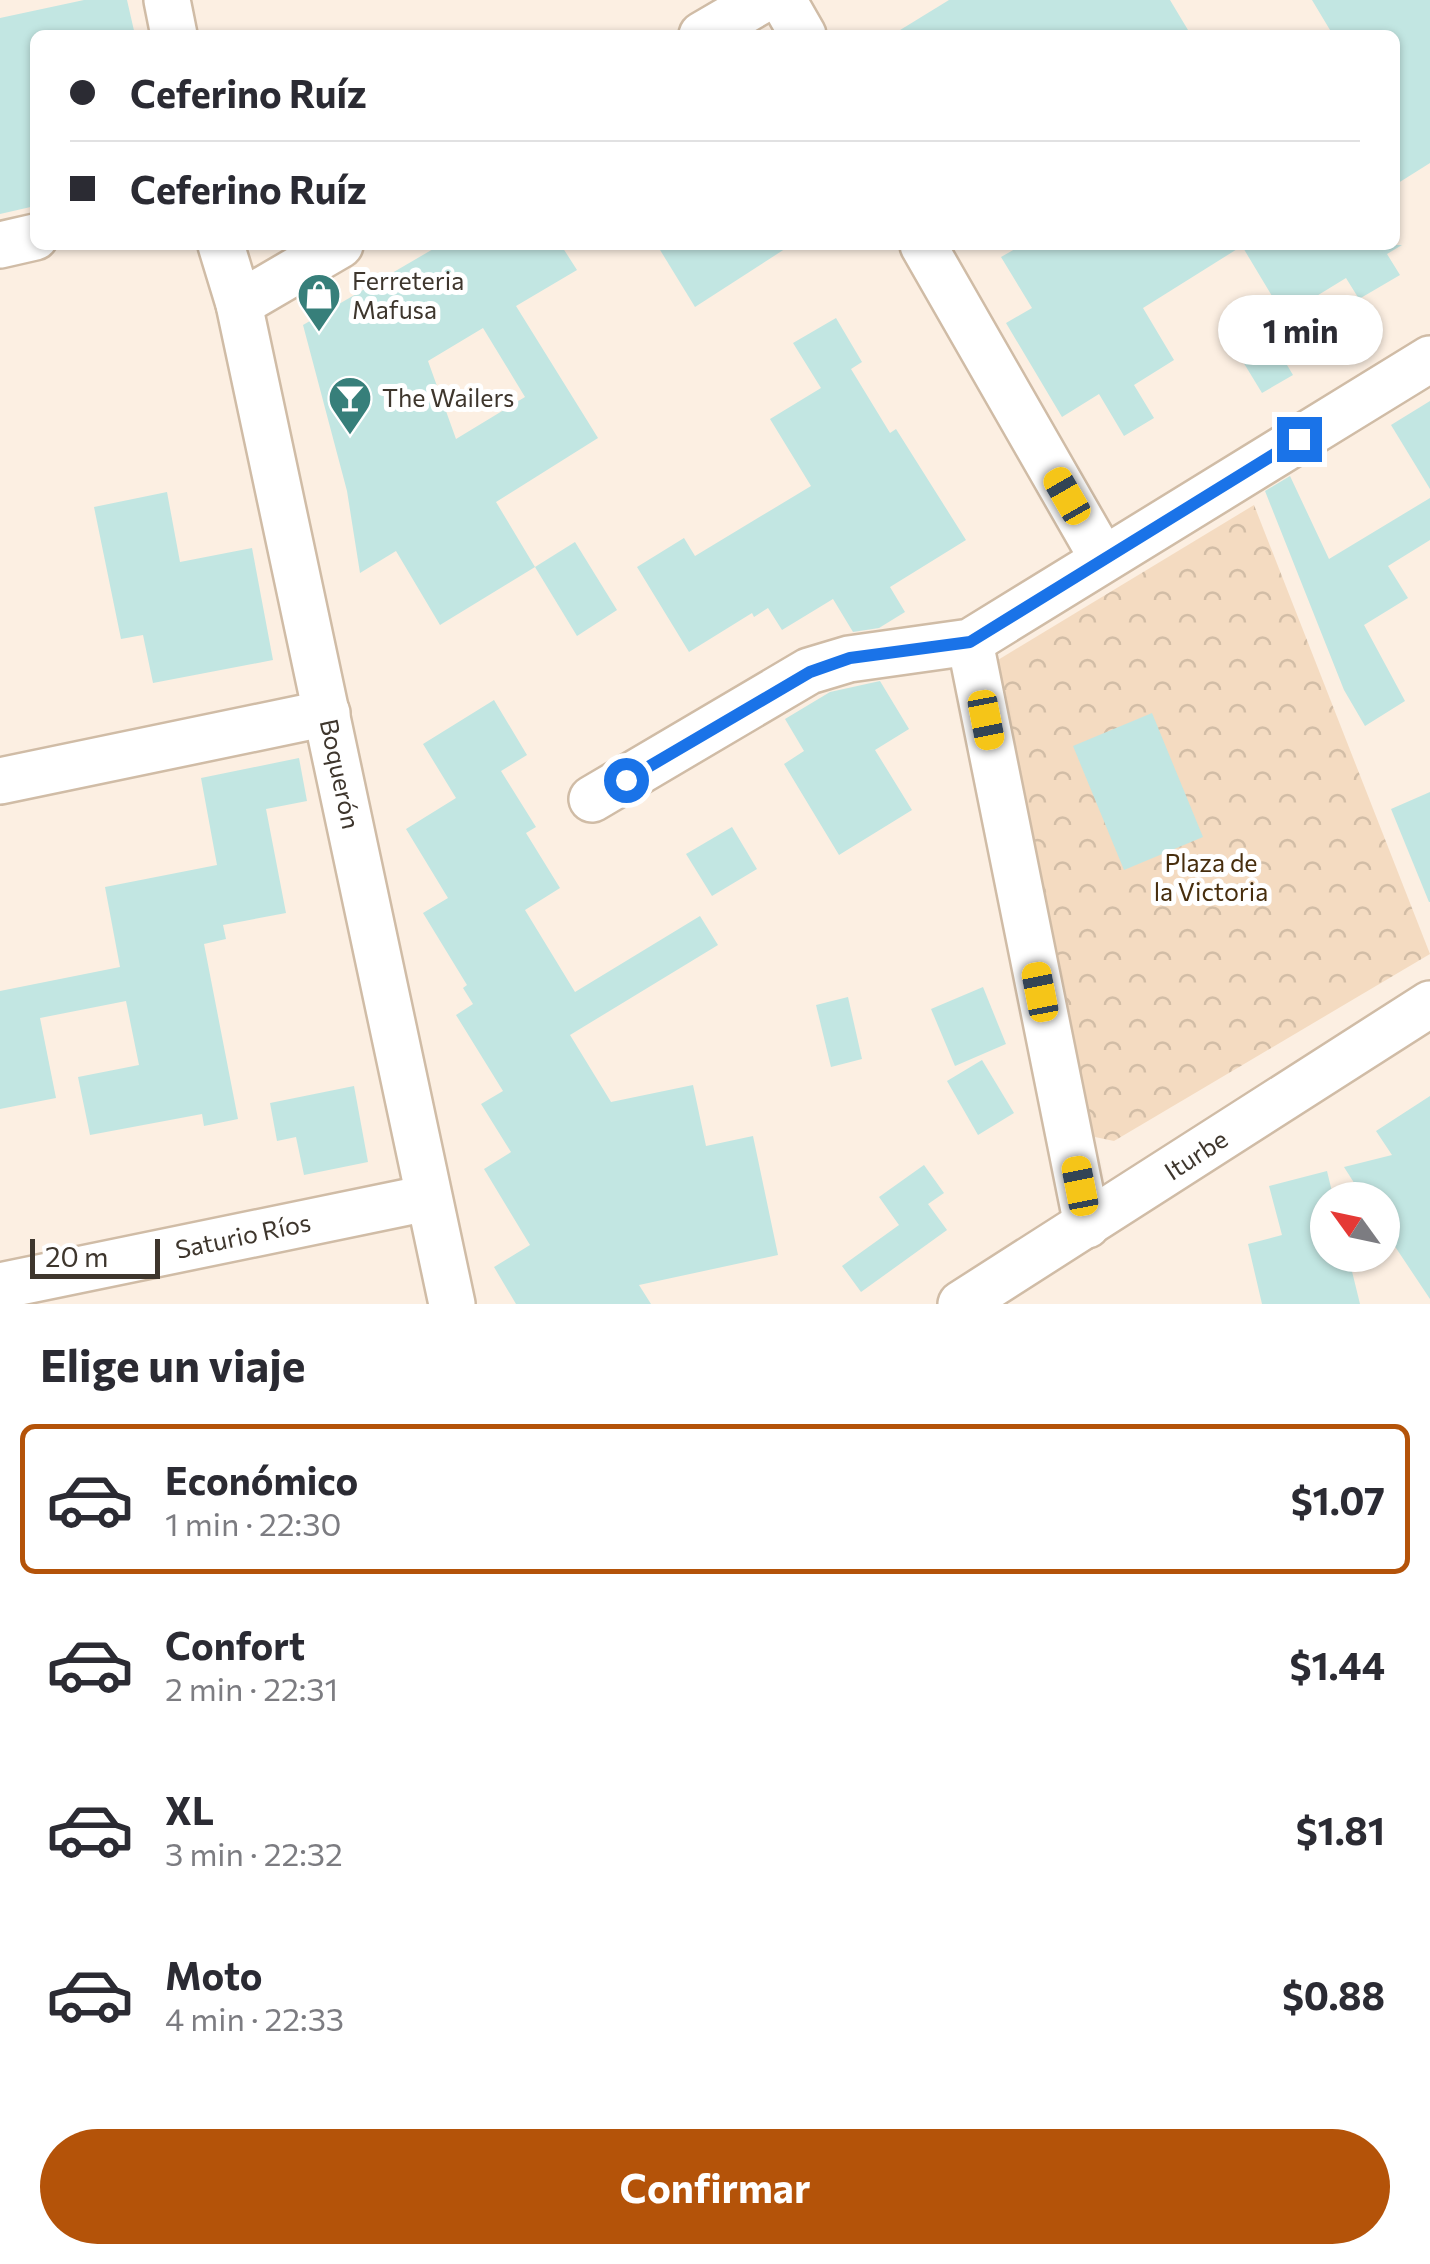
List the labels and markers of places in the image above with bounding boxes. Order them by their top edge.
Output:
place label: Ferreteria Mafusa [352,265,464,324]
shop icon: Ferreteria Mafusa [296,272,342,333]
bar icon: The Wailers [327,375,373,436]
place label: The Wailers [382,382,514,412]

